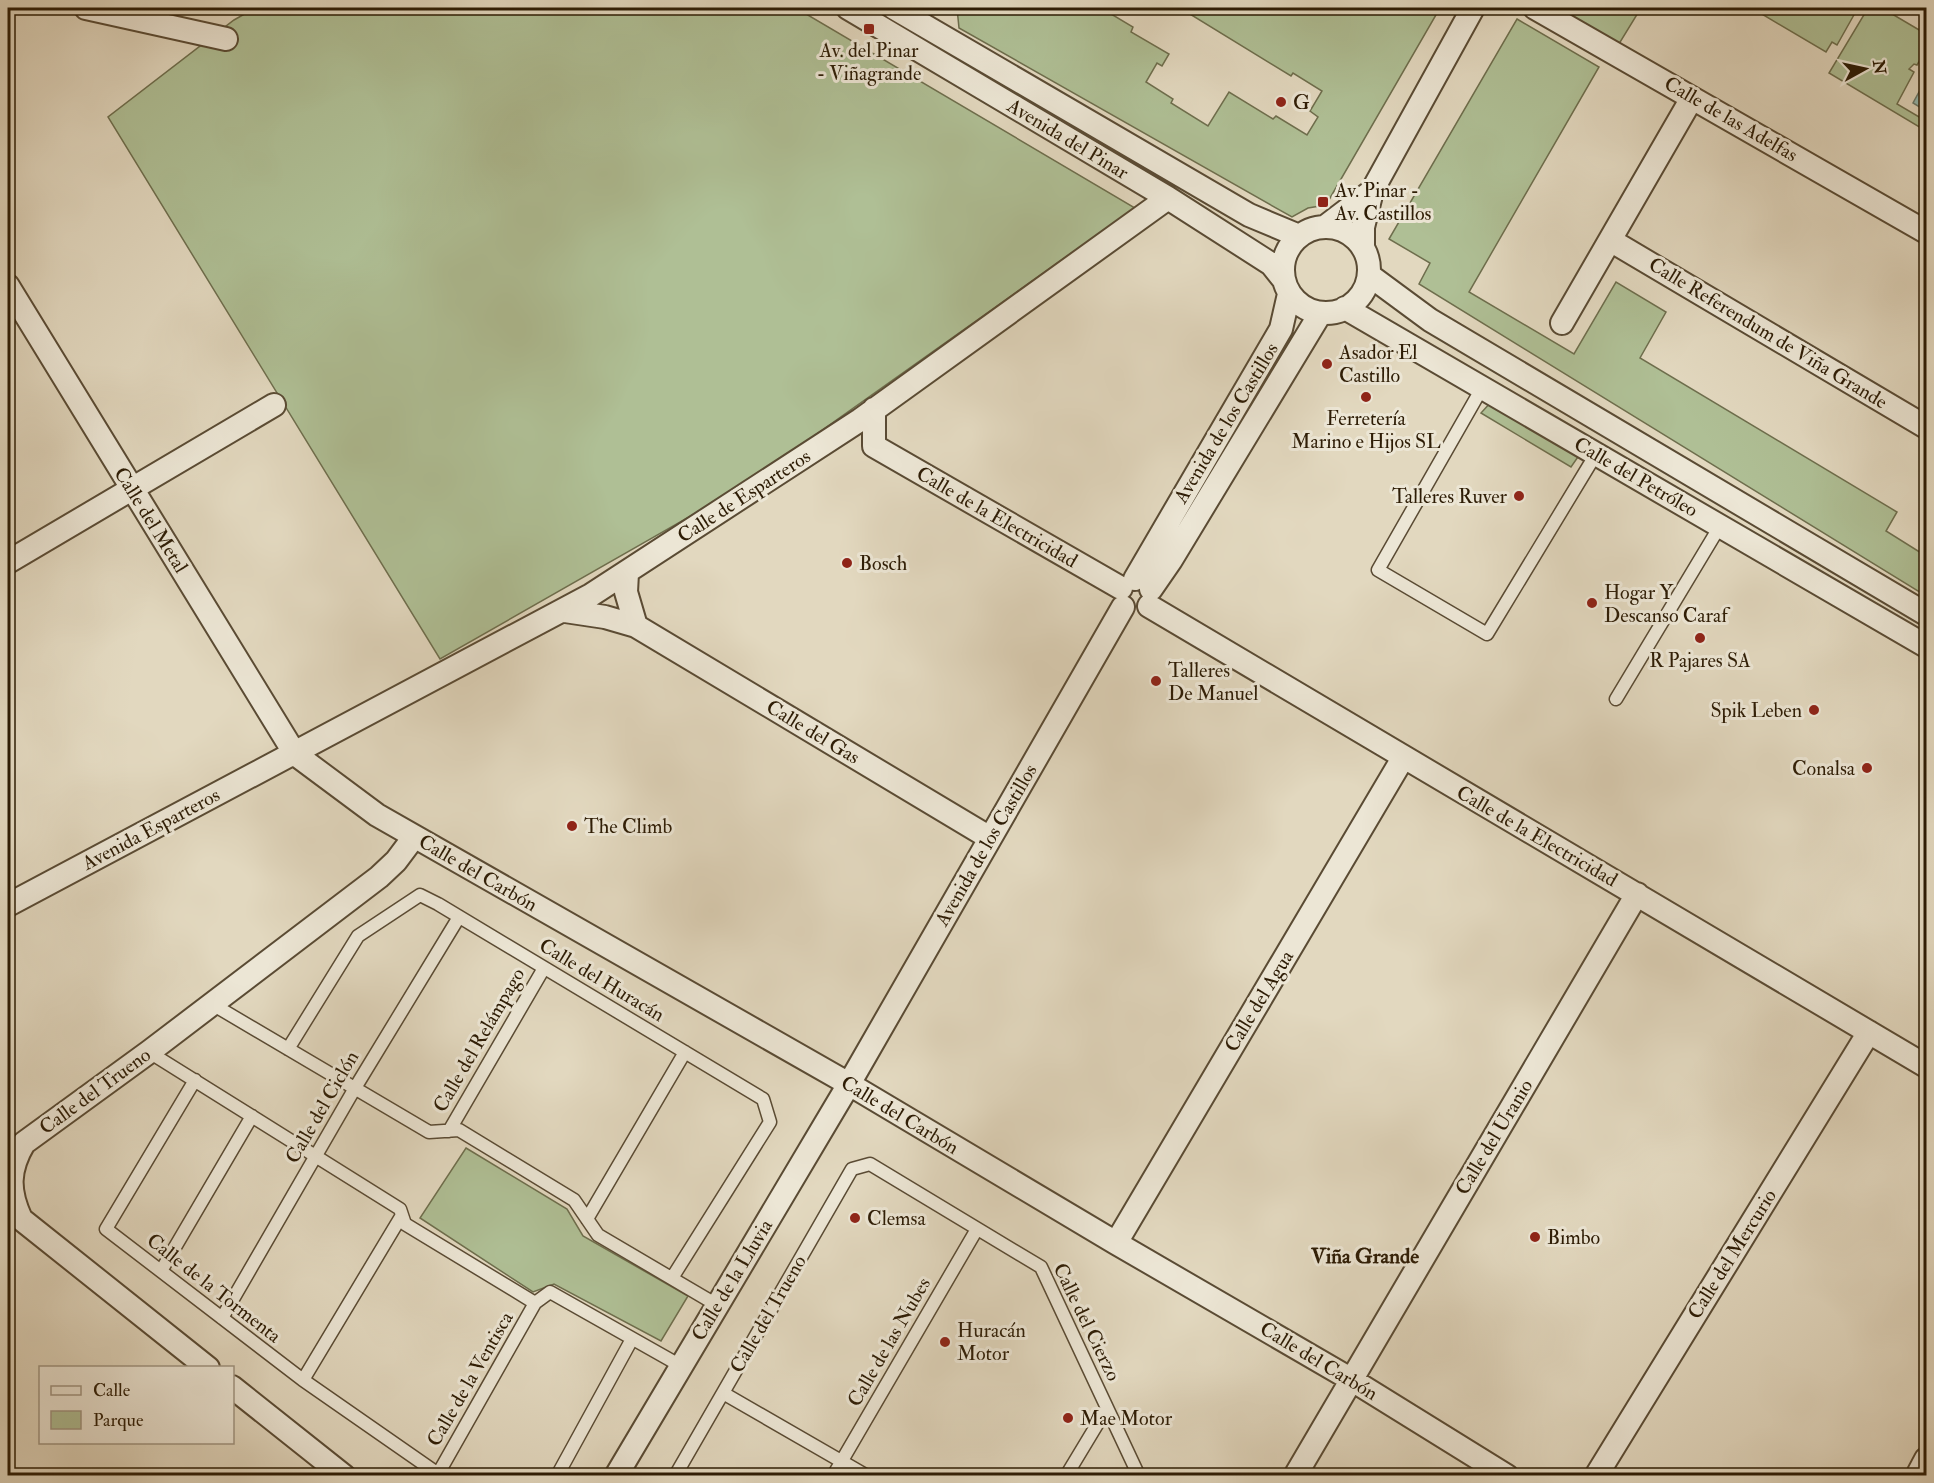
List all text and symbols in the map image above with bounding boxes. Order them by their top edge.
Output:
marker: Av. del Pinar - Viñagrande [862,22,876,36]
place label: Av. del Pinar - Viñagrande [817,38,921,86]
north arrow [1835,39,1895,99]
text: N [1868,58,1890,76]
street label: Calle de las Adelfas [1660,71,1802,167]
place label: G [1293,90,1310,115]
street label: Avenida del Pinar [1002,92,1134,185]
marker: G [1274,95,1288,109]
place label: Av. Pinar - Av. Castillos [1334,178,1432,226]
marker: Av. Pinar - Av. Castillos [1316,195,1330,209]
street label: Calle Referendum de Viña Grande [1644,252,1892,414]
street label: Avenida de los Castillos [1168,338,1284,509]
place label: Asador El Castillo [1338,340,1417,388]
marker: Asador El Castillo [1320,357,1334,371]
marker: Ferretería Marino e Hijos SL [1359,390,1373,404]
place label: Ferretería Marino e Hijos SL [1291,406,1441,454]
street label: Calle del Petróleo [1570,431,1702,523]
street label: Calle de Esparteros [673,444,816,549]
street label: Calle de la Electricidad [912,461,1082,573]
street label: Calle del Metal [109,462,193,578]
place label: Talleres Ruver [1392,484,1508,509]
marker: Talleres Ruver [1512,489,1526,503]
place label: Bosch [859,551,908,576]
marker: Bosch [840,556,854,570]
place label: Hogar Y Descanso Caraf [1604,580,1731,628]
marker: Hogar Y Descanso Caraf [1585,596,1599,610]
marker: R Pajares SA [1693,631,1707,645]
place label: R Pajares SA [1649,648,1751,673]
place label: Talleres De Manuel [1168,658,1258,706]
marker: Talleres De Manuel [1149,674,1163,688]
street label: Calle del Gas [762,694,865,770]
place label: Spik Leben [1710,698,1802,724]
marker: Spik Leben [1807,703,1821,717]
place label: Conalsa [1792,756,1856,781]
street label: Avenida de los Castillos [929,759,1043,931]
marker: Conalsa [1860,761,1874,775]
street label: Calle de la Electricidad [1452,780,1622,892]
street label: Avenida Esparteros [77,782,225,877]
place label: The Climb [584,814,672,839]
marker: The Climb [565,819,579,833]
street label: Calle del Carbón [414,829,542,917]
street label: Calle del Huracán [535,933,669,1027]
street label: Calle del Agua [1219,945,1300,1056]
street label: Calle del Relámpago [428,964,531,1117]
street label: Calle del Trueno [34,1042,156,1140]
street label: Calle del Ciclón [280,1046,364,1168]
street label: Calle del Carbón [837,1070,963,1160]
street label: Calle del Uranio [1450,1075,1538,1199]
street label: Calle del Mercurio [1682,1184,1782,1324]
place label: Clemsa [867,1206,926,1231]
marker: Clemsa [848,1211,862,1225]
street label: Calle de la Lluvia [686,1214,779,1345]
place label: Bimbo [1547,1225,1600,1250]
street label: Calle de la Tormenta [142,1228,287,1349]
marker: Bimbo [1528,1230,1542,1244]
district label: Viña Grande [1310,1243,1419,1270]
street label: Calle del Trueno [724,1251,812,1377]
street label: Calle del Cierzo [1048,1259,1126,1385]
street label: Calle de las Nubes [842,1273,936,1411]
street label: Calle de la Ventisca [421,1306,519,1451]
street label: Calle del Carbón [1256,1316,1382,1406]
place label: Huracán Motor [957,1318,1026,1366]
marker: Huracán Motor [938,1335,952,1349]
legend [39,1366,234,1444]
text: Calle [93,1379,131,1402]
place label: Mae Motor [1080,1406,1173,1431]
text: Parque [93,1409,144,1432]
marker: Mae Motor [1061,1411,1075,1425]

